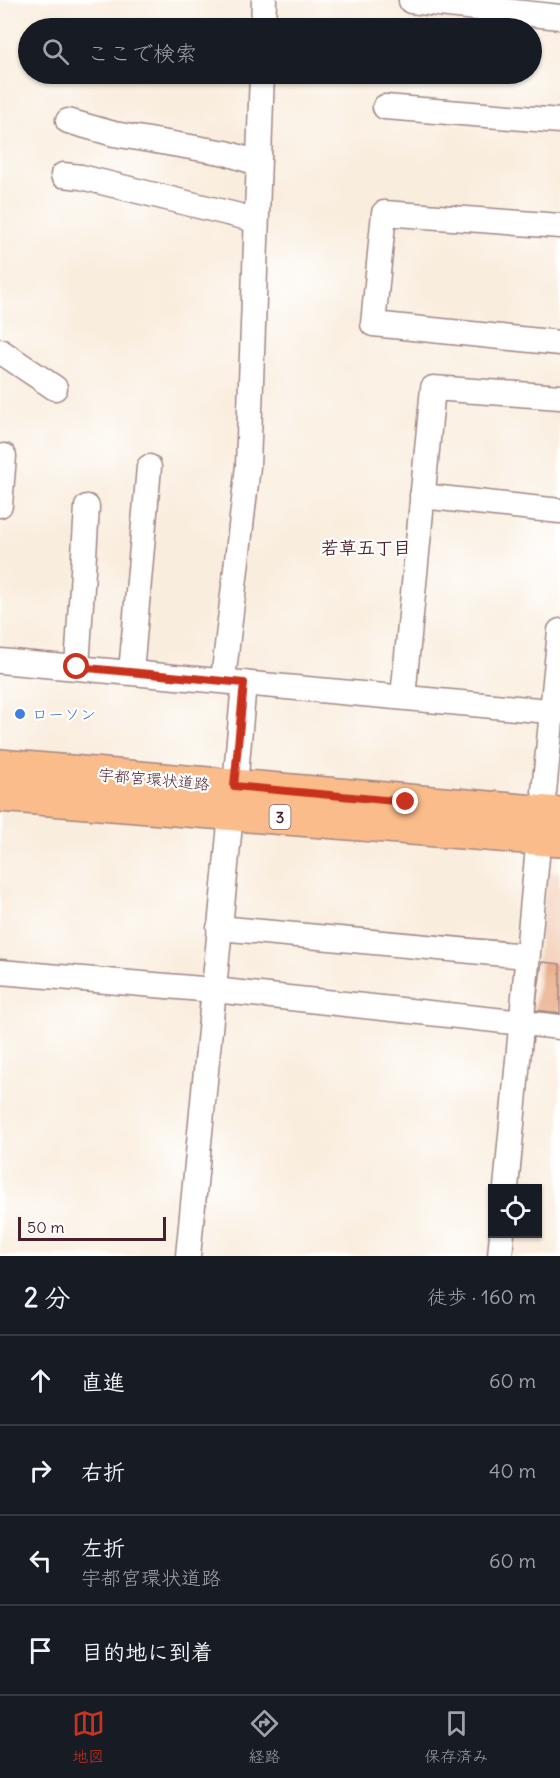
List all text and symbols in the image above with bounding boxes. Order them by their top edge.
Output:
search box [18,18,542,84]
icon: search [39,35,72,68]
text: ここで検索 [87,39,197,67]
district label: 若草五丁目 [321,536,411,559]
route start [63,653,89,679]
place label: ローソン [32,704,96,724]
marker: ローソン [13,707,27,721]
street label: 宇都宮環状道路 [97,764,211,794]
route end [392,788,418,814]
road number: 3 [270,805,290,829]
map controls [488,1184,542,1238]
button: locate [488,1184,542,1238]
scale bar [18,1214,166,1242]
text: 50 m [27,1217,65,1237]
text: 2 分 [24,1281,70,1314]
text: 徒歩 · 160 m [427,1284,536,1309]
icon: ahead [24,1364,57,1397]
text: 直進 [81,1368,125,1396]
text: 60 m [489,1368,536,1393]
icon: right [24,1454,57,1487]
text: 右折 [81,1458,125,1486]
text: 40 m [489,1458,536,1483]
text: 左折 [81,1534,125,1562]
icon: left [24,1544,57,1577]
text: 60 m [489,1548,536,1573]
text: 宇都宮環状道路 [81,1565,221,1590]
icon: arrive [24,1634,57,1667]
text: 目的地に到着 [81,1638,213,1666]
tab: 地図 [72,1707,105,1767]
tab: 経路 [248,1707,281,1767]
tab: 保存済み [424,1707,488,1767]

